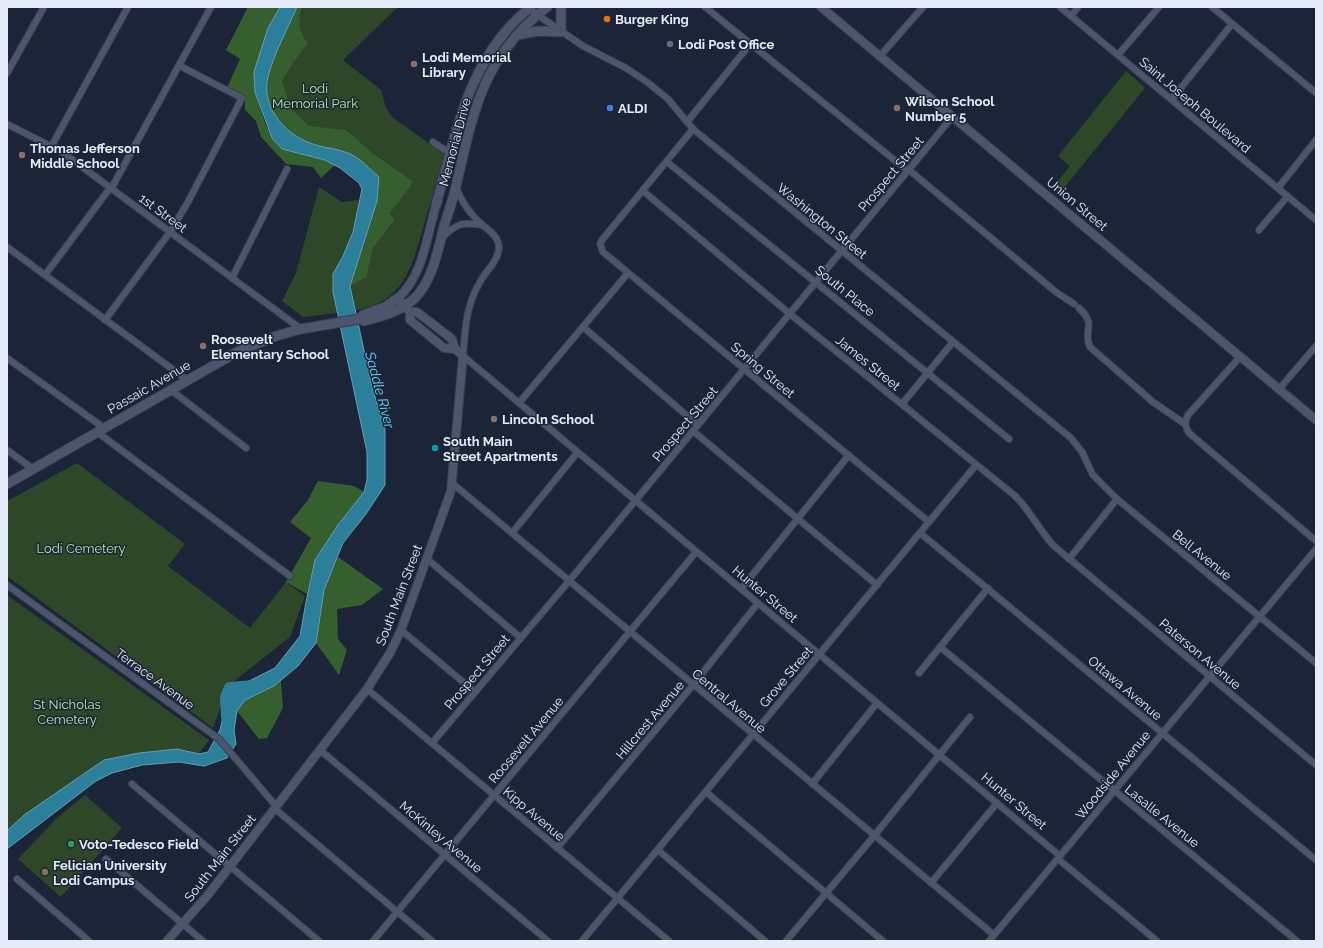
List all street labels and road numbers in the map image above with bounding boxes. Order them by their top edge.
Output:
street label: Saint Joseph Boulevard [1136,54,1254,156]
street label: Memorial Drive [436,96,474,188]
street label: Prospect Street [855,133,927,214]
street label: Union Street [1044,174,1111,234]
street label: Washington Street [774,180,870,262]
street label: 1st Street [136,191,190,236]
street label: South Place [812,263,878,320]
street label: James Street [833,332,904,394]
street label: Spring Street [728,339,798,401]
street label: Passaic Avenue [105,357,193,417]
street label: Prospect Street [649,383,721,464]
street label: Bell Avenue [1169,527,1235,584]
street label: South Main Street [373,542,425,648]
street label: Hunter Street [729,562,801,626]
street label: Paterson Avenue [1156,616,1244,693]
street label: Prospect Street [441,631,513,712]
street label: Grove Street [756,643,816,710]
street label: Terrace Avenue [113,645,198,713]
street label: Ottawa Avenue [1085,653,1165,723]
street label: Central Avenue [689,666,769,736]
street label: Hillcrest Avenue [613,677,687,762]
street label: Roosevelt Avenue [485,693,567,786]
street label: Woodside Avenue [1073,727,1154,822]
street label: Hunter Street [978,769,1050,833]
street label: Lasalle Avenue [1122,781,1202,851]
street label: Kipp Avenue [500,784,568,844]
street label: McKinley Avenue [397,798,486,876]
street label: South Main Street [181,811,259,905]

